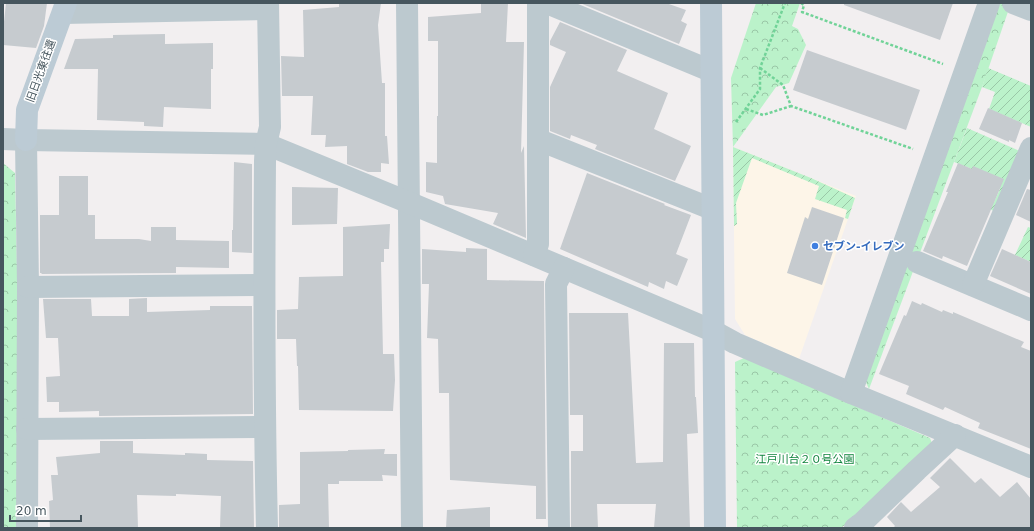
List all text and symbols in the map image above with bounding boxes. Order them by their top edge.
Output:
street label: 旧日光東往還 [24,38,58,104]
place label: セブン-イレブン [823,240,905,253]
marker: セブン-イレブン [810,241,820,251]
park label: 江戸川台２０号公園 [756,453,855,466]
scale bar [10,497,81,523]
text: 20 m [16,504,47,518]

